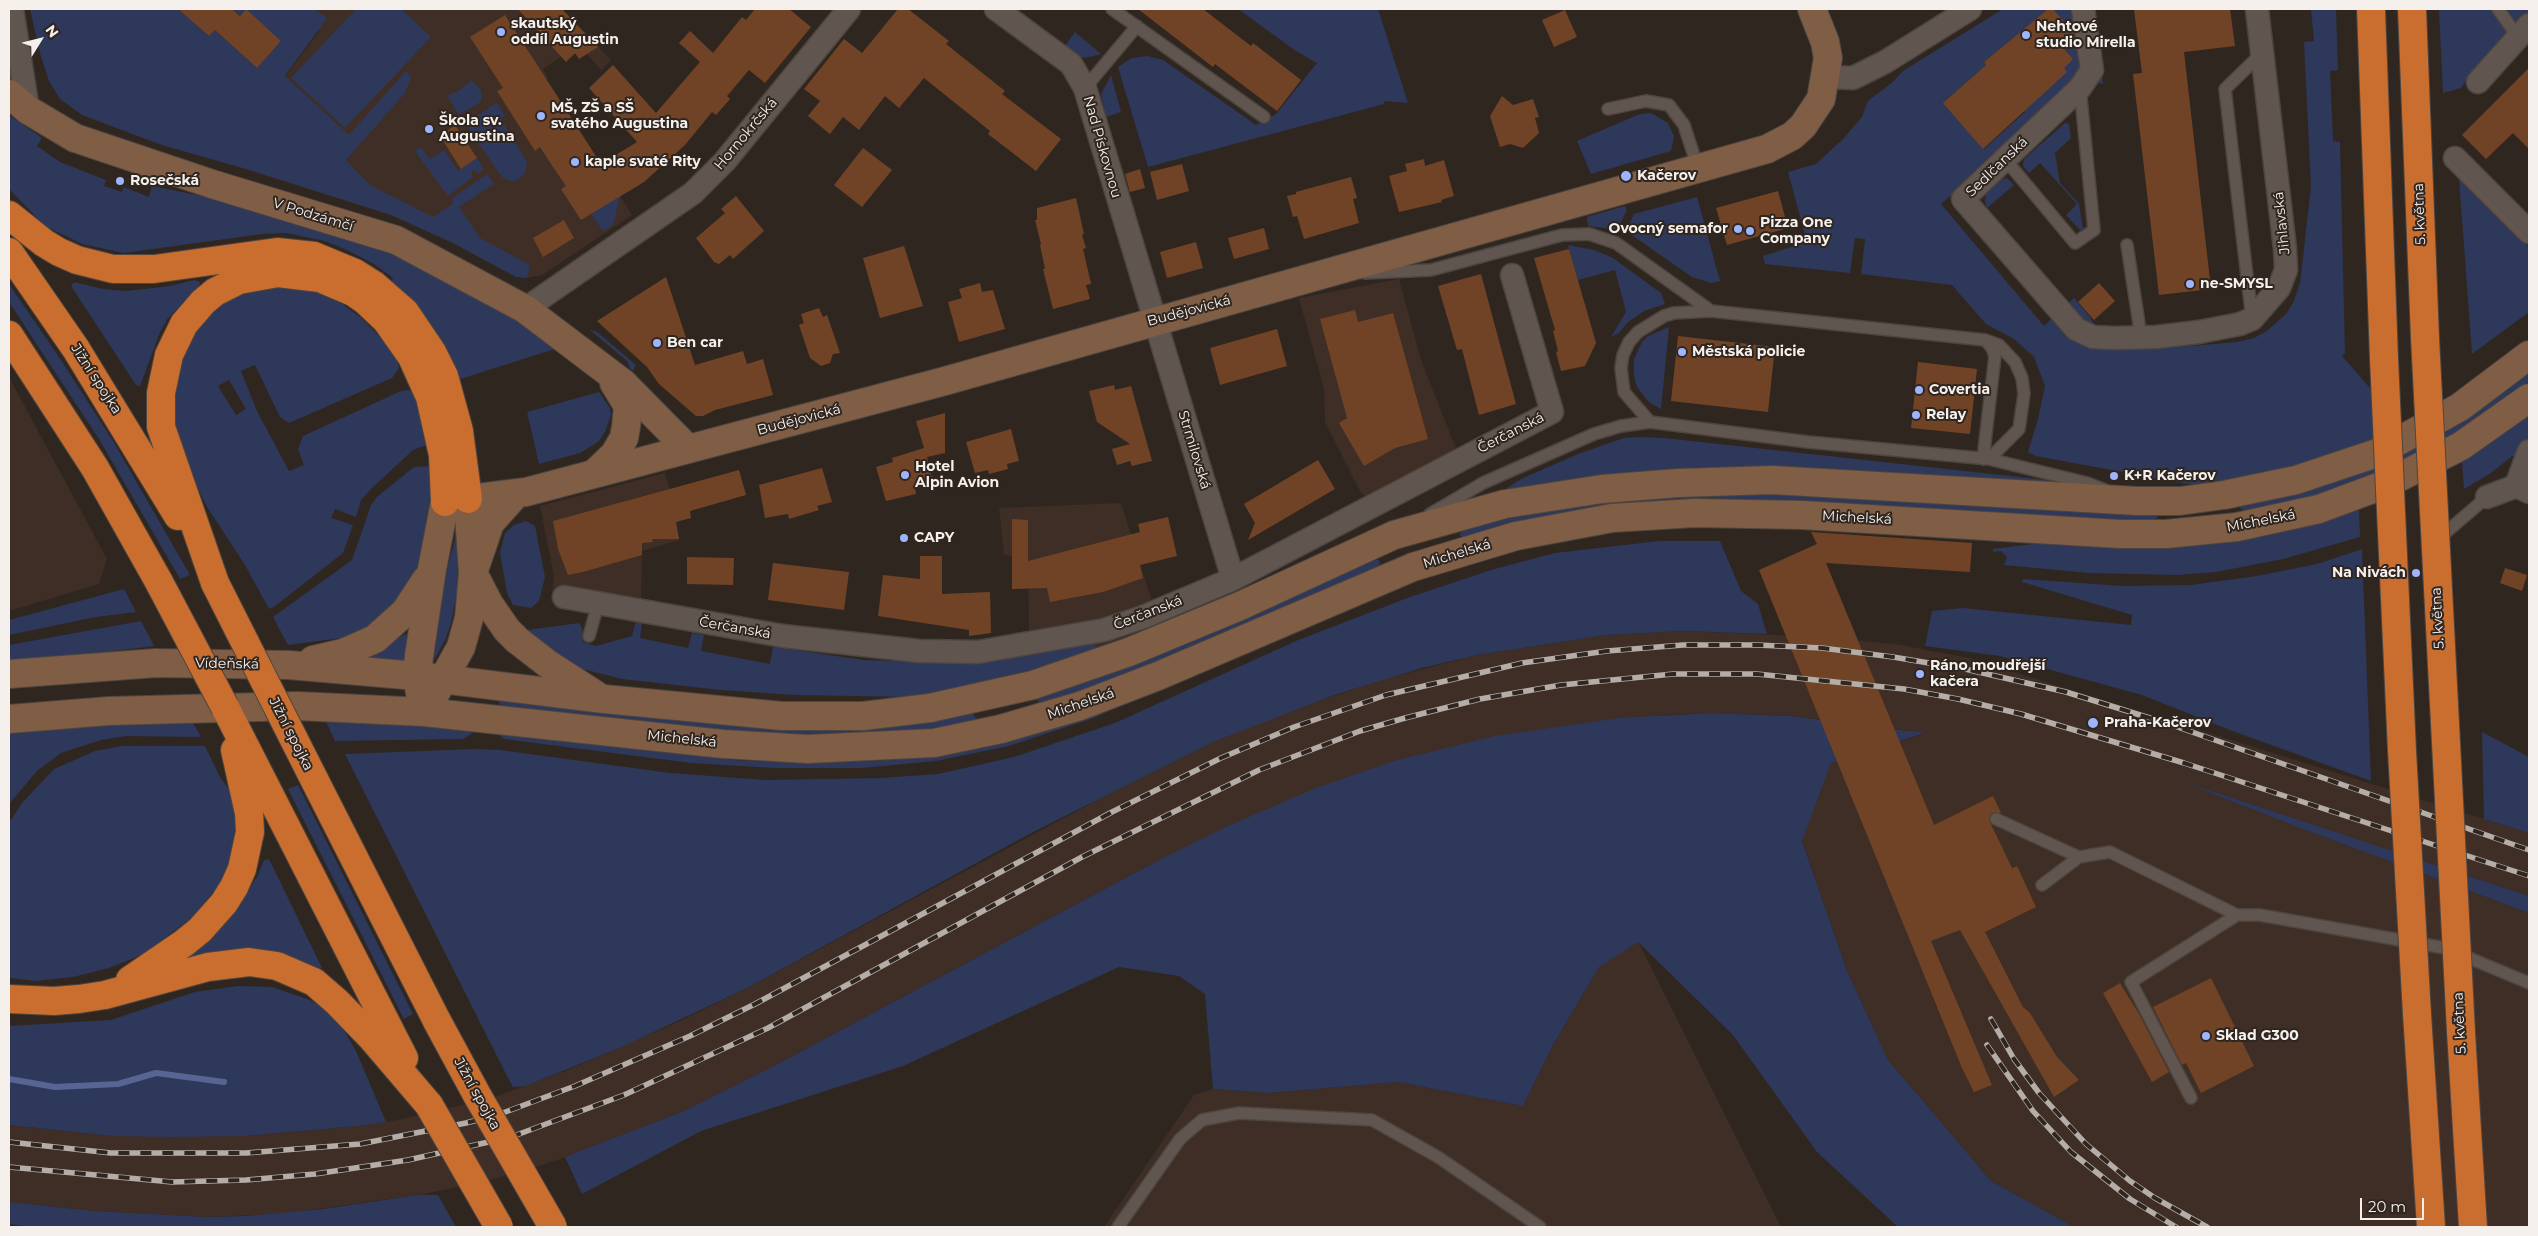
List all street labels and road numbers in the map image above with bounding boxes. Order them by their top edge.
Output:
street label: Nad Pískovnou [1079,94,1125,200]
street label: Hornokrčská [711,95,781,173]
street label: Sedlčanská [1963,133,2031,201]
street label: 5. května [2411,183,2429,245]
street label: Jihlavská [2270,191,2294,255]
street label: V Podzámčí [271,195,355,235]
street label: Budějovická [1145,292,1233,330]
street label: Jižní spojka [67,341,125,417]
street label: Budějovická [755,401,843,439]
street label: Strmilovská [1174,409,1214,491]
street label: Čerčanská [1475,409,1547,457]
street label: Michelská [2225,506,2297,536]
street label: Michelská [1822,508,1892,528]
street label: Michelská [1421,536,1493,572]
street label: 5. května [2428,587,2448,649]
street label: Čerčanská [1111,592,1185,634]
street label: Čerčanská [698,613,772,643]
street label: Vídeňská [195,655,259,673]
street label: Michelská [1045,685,1117,723]
street label: Jižní spojka [265,694,317,774]
street label: Michelská [646,727,718,751]
street label: 5. května [2450,992,2470,1054]
street label: Jižní spojka [450,1055,504,1133]

